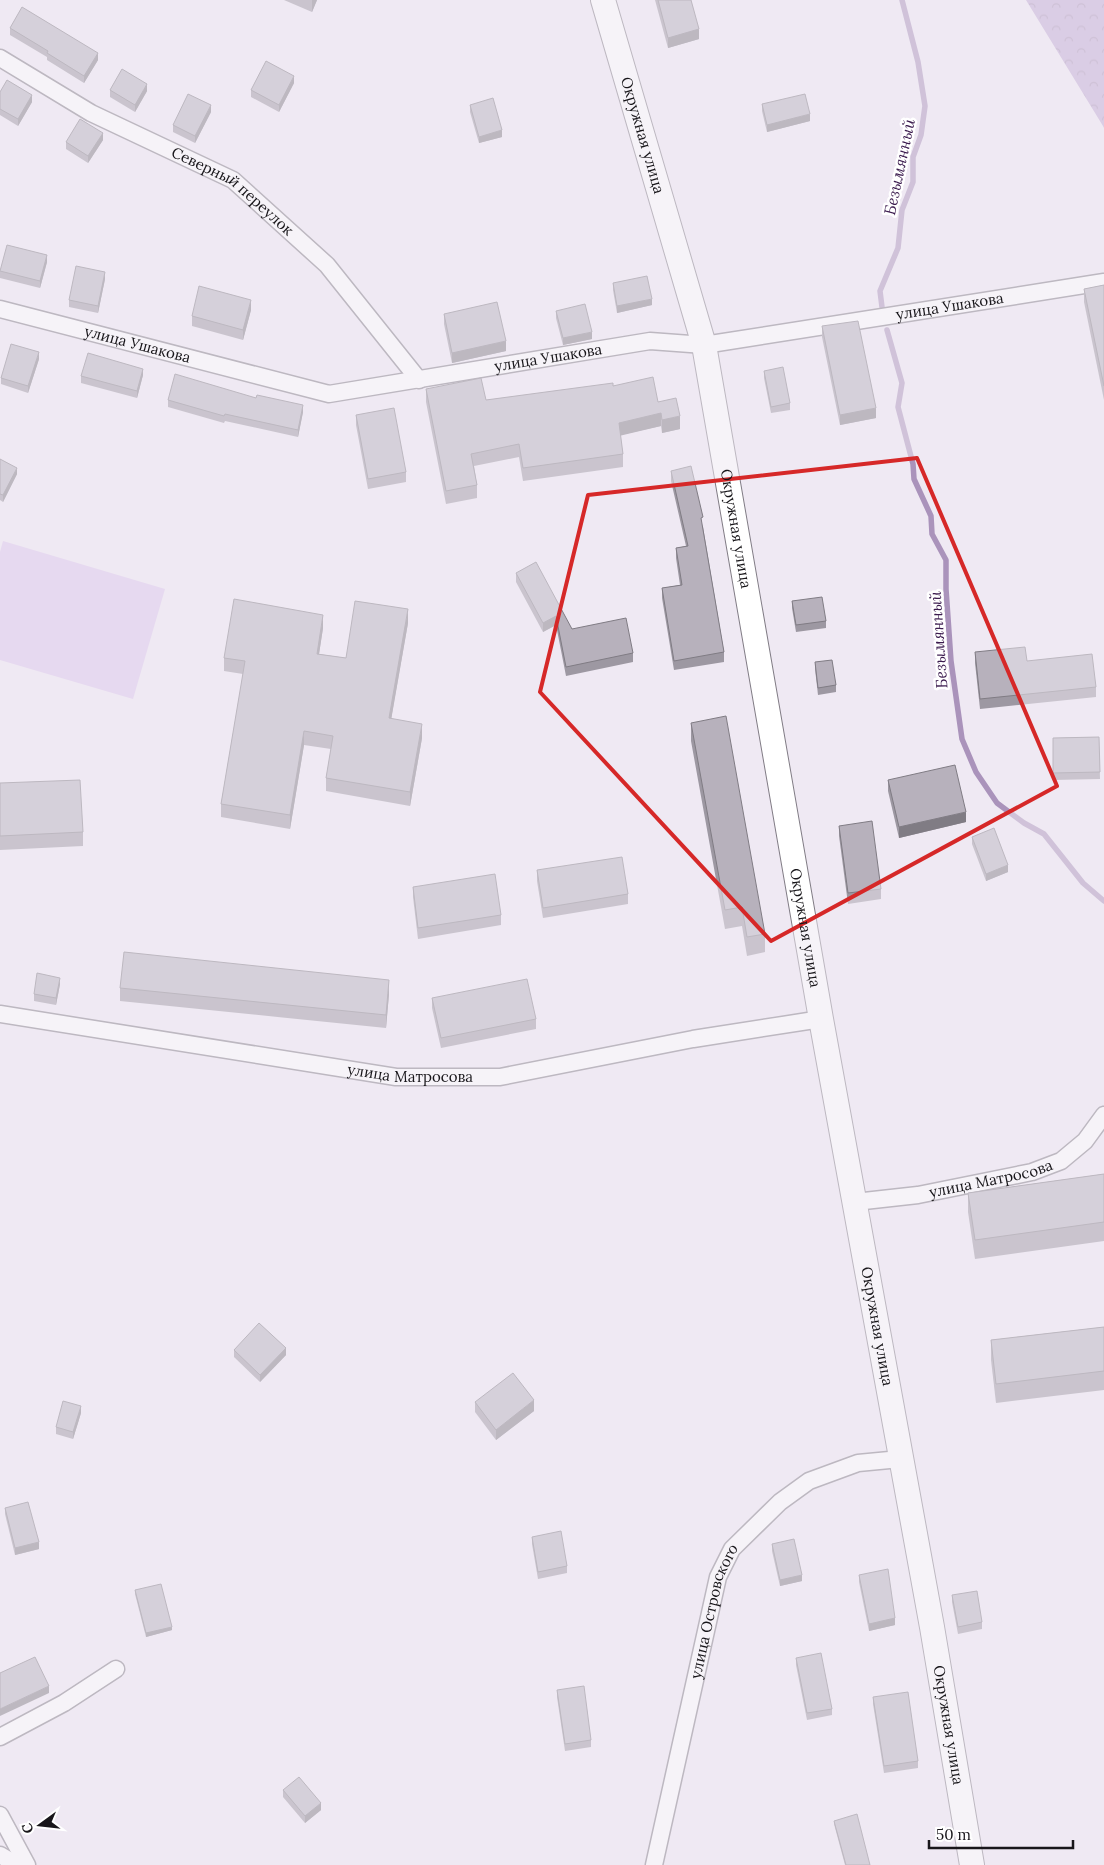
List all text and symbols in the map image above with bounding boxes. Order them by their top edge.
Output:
street label: Окружная улица [617,75,669,196]
water label: Безымянный [879,117,919,217]
street label: Северный переулок [168,142,298,239]
street label: улица Ушакова [894,288,1005,324]
street label: улица Ушакова [83,321,193,367]
street label: улица Ушакова [493,339,604,376]
street label: Окружная улица [717,468,756,590]
water label: Безымянный [925,590,951,689]
street label: Окружная улица [786,867,825,989]
street label: улица Матросова [346,1059,473,1086]
street label: улица Матросова [927,1155,1055,1202]
street label: Окружная улица [857,1265,898,1388]
street label: улица Островского [686,1538,742,1681]
street label: Окружная улица [930,1664,968,1786]
north arrow [15,1800,65,1850]
scale bar [929,1818,1073,1850]
text: С [17,1821,37,1835]
text: 50 m [936,1825,971,1844]

